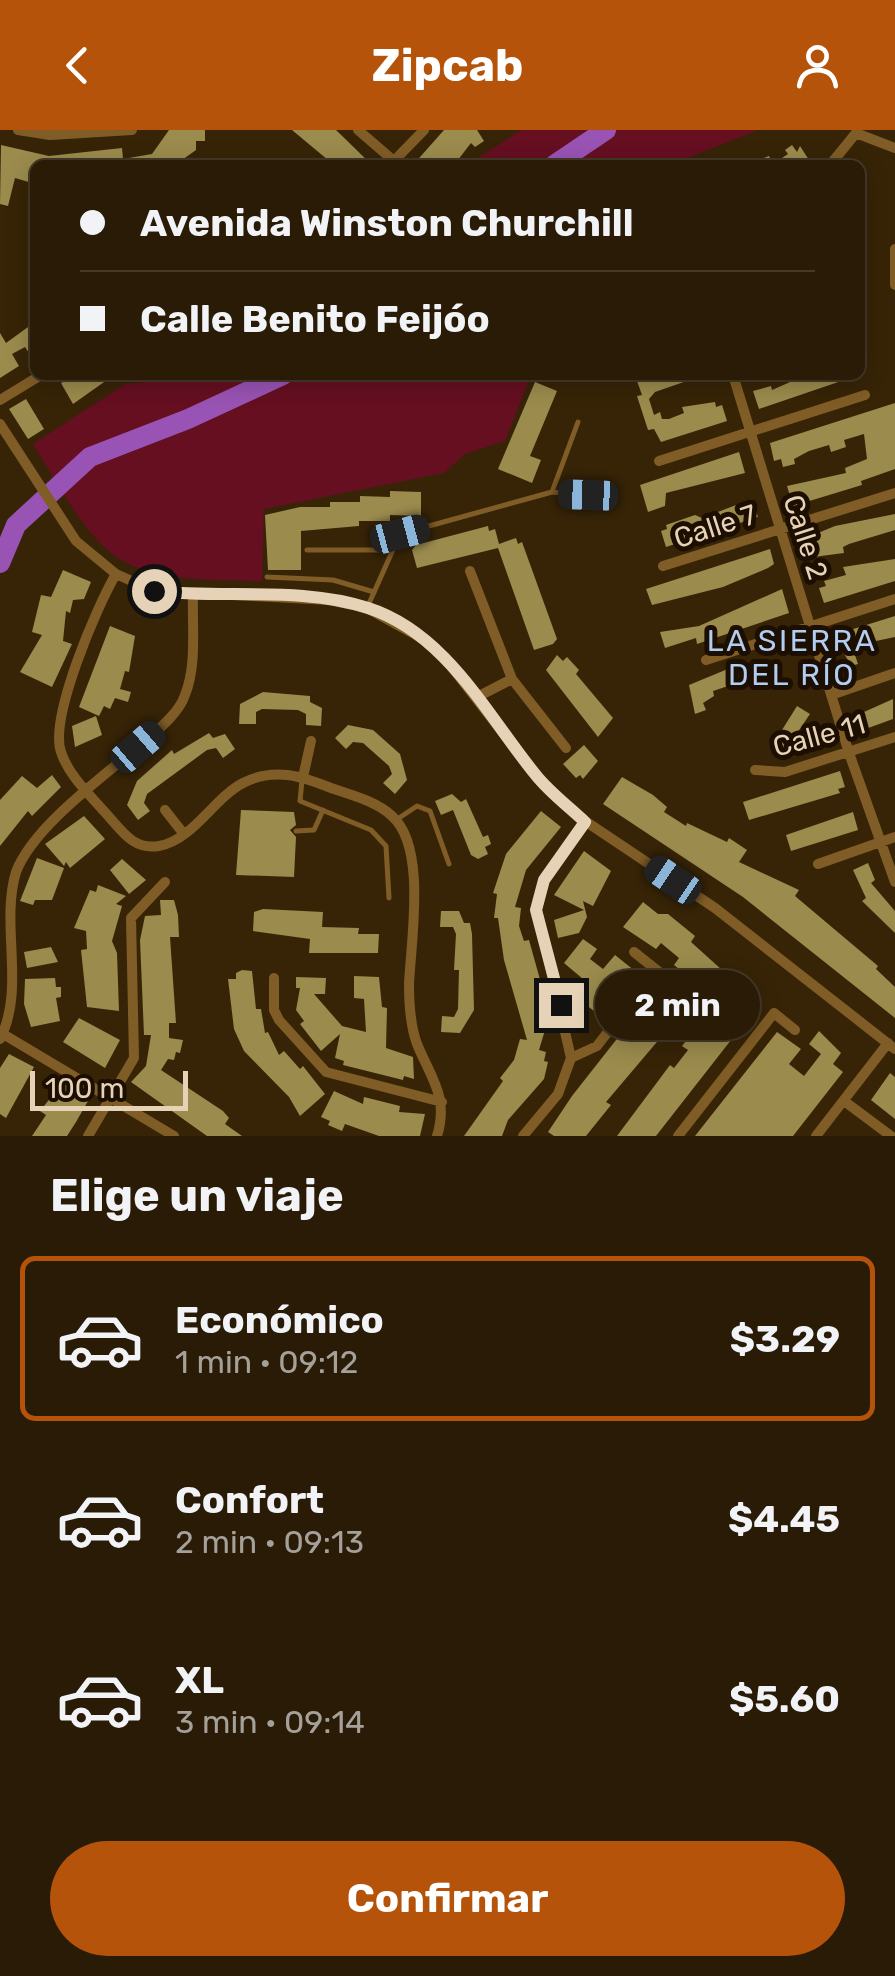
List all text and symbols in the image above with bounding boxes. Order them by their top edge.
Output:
icon: back [50,38,105,93]
icon: person [790,38,845,93]
text: Zipcab [371,39,524,92]
text: Avenida Winston Churchill [140,200,634,246]
text: Calle Benito Feijóo [140,296,490,342]
car [557,479,619,511]
street label: Calle 2 [776,491,835,583]
street label: Calle 7 [670,498,760,555]
car [367,512,433,556]
route start [132,569,177,614]
district label: LA SIERRA DEL RÍO [707,623,877,693]
street label: Calle 11 [769,707,869,764]
car [106,716,170,778]
car [640,851,706,909]
callout: 2 min [596,970,761,1040]
route end [539,983,584,1028]
text: 2 min [634,986,721,1024]
scale bar [30,1066,188,1110]
text: 100 m [45,1072,124,1105]
text: Elige un viaje [50,1169,344,1222]
icon: car [55,1294,145,1384]
text: Económico [175,1297,384,1343]
text: $3.29 [730,1316,840,1362]
text: 1 min · 09:12 [175,1343,358,1381]
icon: car [55,1474,145,1564]
text: Confort [175,1477,324,1523]
text: $4.45 [728,1496,840,1542]
text: 2 min · 09:13 [175,1523,364,1561]
icon: car [55,1654,145,1744]
text: XL [175,1657,224,1703]
text: $5.60 [729,1676,840,1722]
text: 3 min · 09:14 [175,1703,365,1741]
button: Confirmar [50,1841,845,1956]

